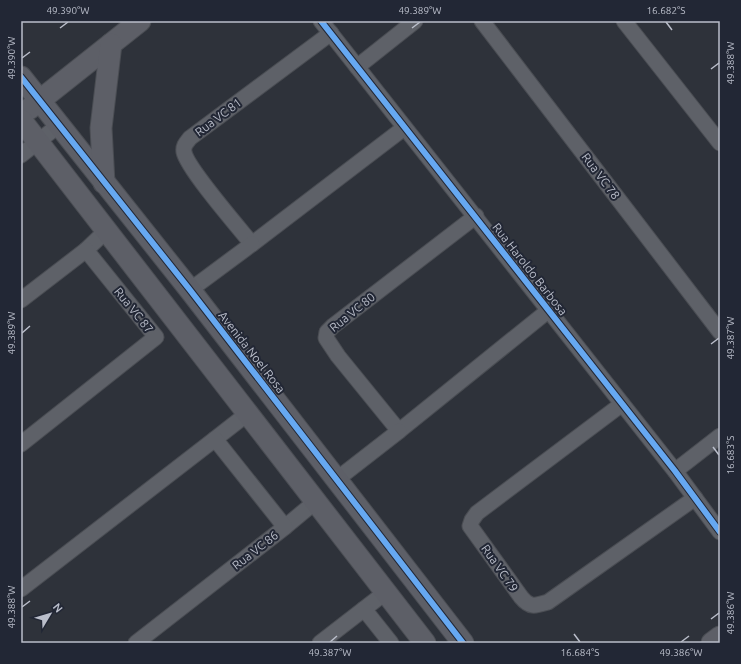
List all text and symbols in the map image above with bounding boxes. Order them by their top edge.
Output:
text: 49.390°W [46,5,90,16]
text: 49.389°W [398,5,442,16]
text: 16.682°S [646,5,686,16]
text: 49.390°W [6,36,17,80]
text: 49.388°W [725,41,736,85]
street label: Rua VC 81 [192,95,244,139]
street label: Rua VC 78 [579,150,623,202]
street label: Rua Haroldo Barbosa [490,220,570,318]
street label: Rua VC 87 [112,285,156,335]
street label: Rua VC 80 [327,290,377,334]
street label: Avenida Noel Rosa [216,309,288,395]
text: 49.389°W [6,311,17,355]
text: 49.387°W [725,316,736,360]
text: 16.683°S [725,435,736,475]
street label: Rua VC 86 [230,528,281,572]
street label: Rua VC 79 [479,542,521,594]
text: 49.388°W [6,585,17,629]
text: 49.386°W [725,591,736,635]
north arrow [30,594,70,634]
text: N [51,601,65,615]
text: 49.387°W [308,647,352,658]
text: 16.684°S [560,647,600,658]
text: 49.386°W [659,647,703,658]

